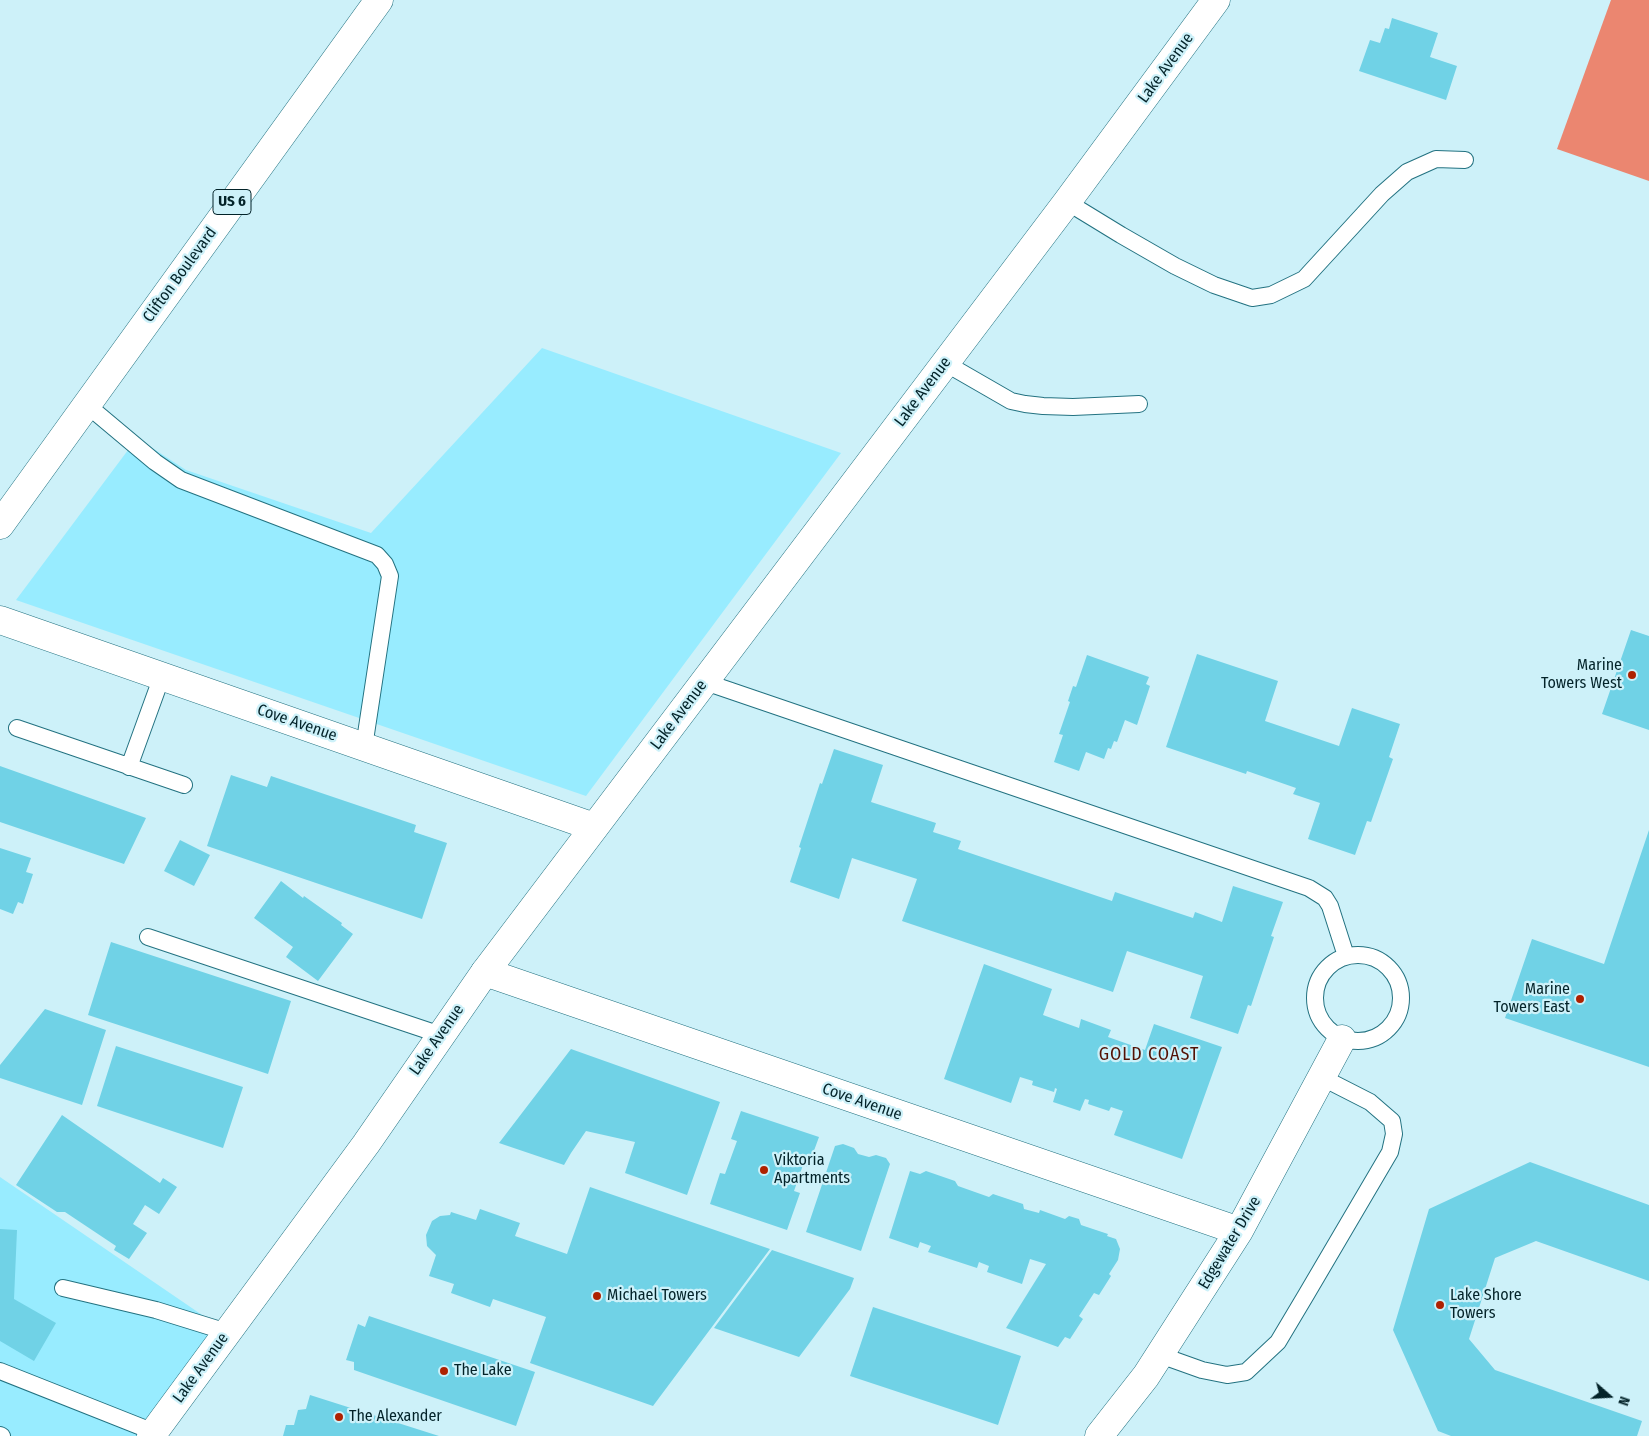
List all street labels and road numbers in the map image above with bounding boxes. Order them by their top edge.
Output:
street label: Lake Avenue [1134,29,1198,107]
road number: US 6 [213,190,251,214]
street label: Clifton Boulevard [139,224,221,326]
street label: Lake Avenue [891,354,955,430]
street label: Lake Avenue [647,677,711,753]
street label: Cove Avenue [255,700,339,746]
street label: Lake Avenue [406,1001,468,1079]
street label: Cove Avenue [820,1079,904,1125]
street label: Edgewater Drive [1195,1193,1265,1293]
street label: Lake Avenue [169,1329,233,1407]

